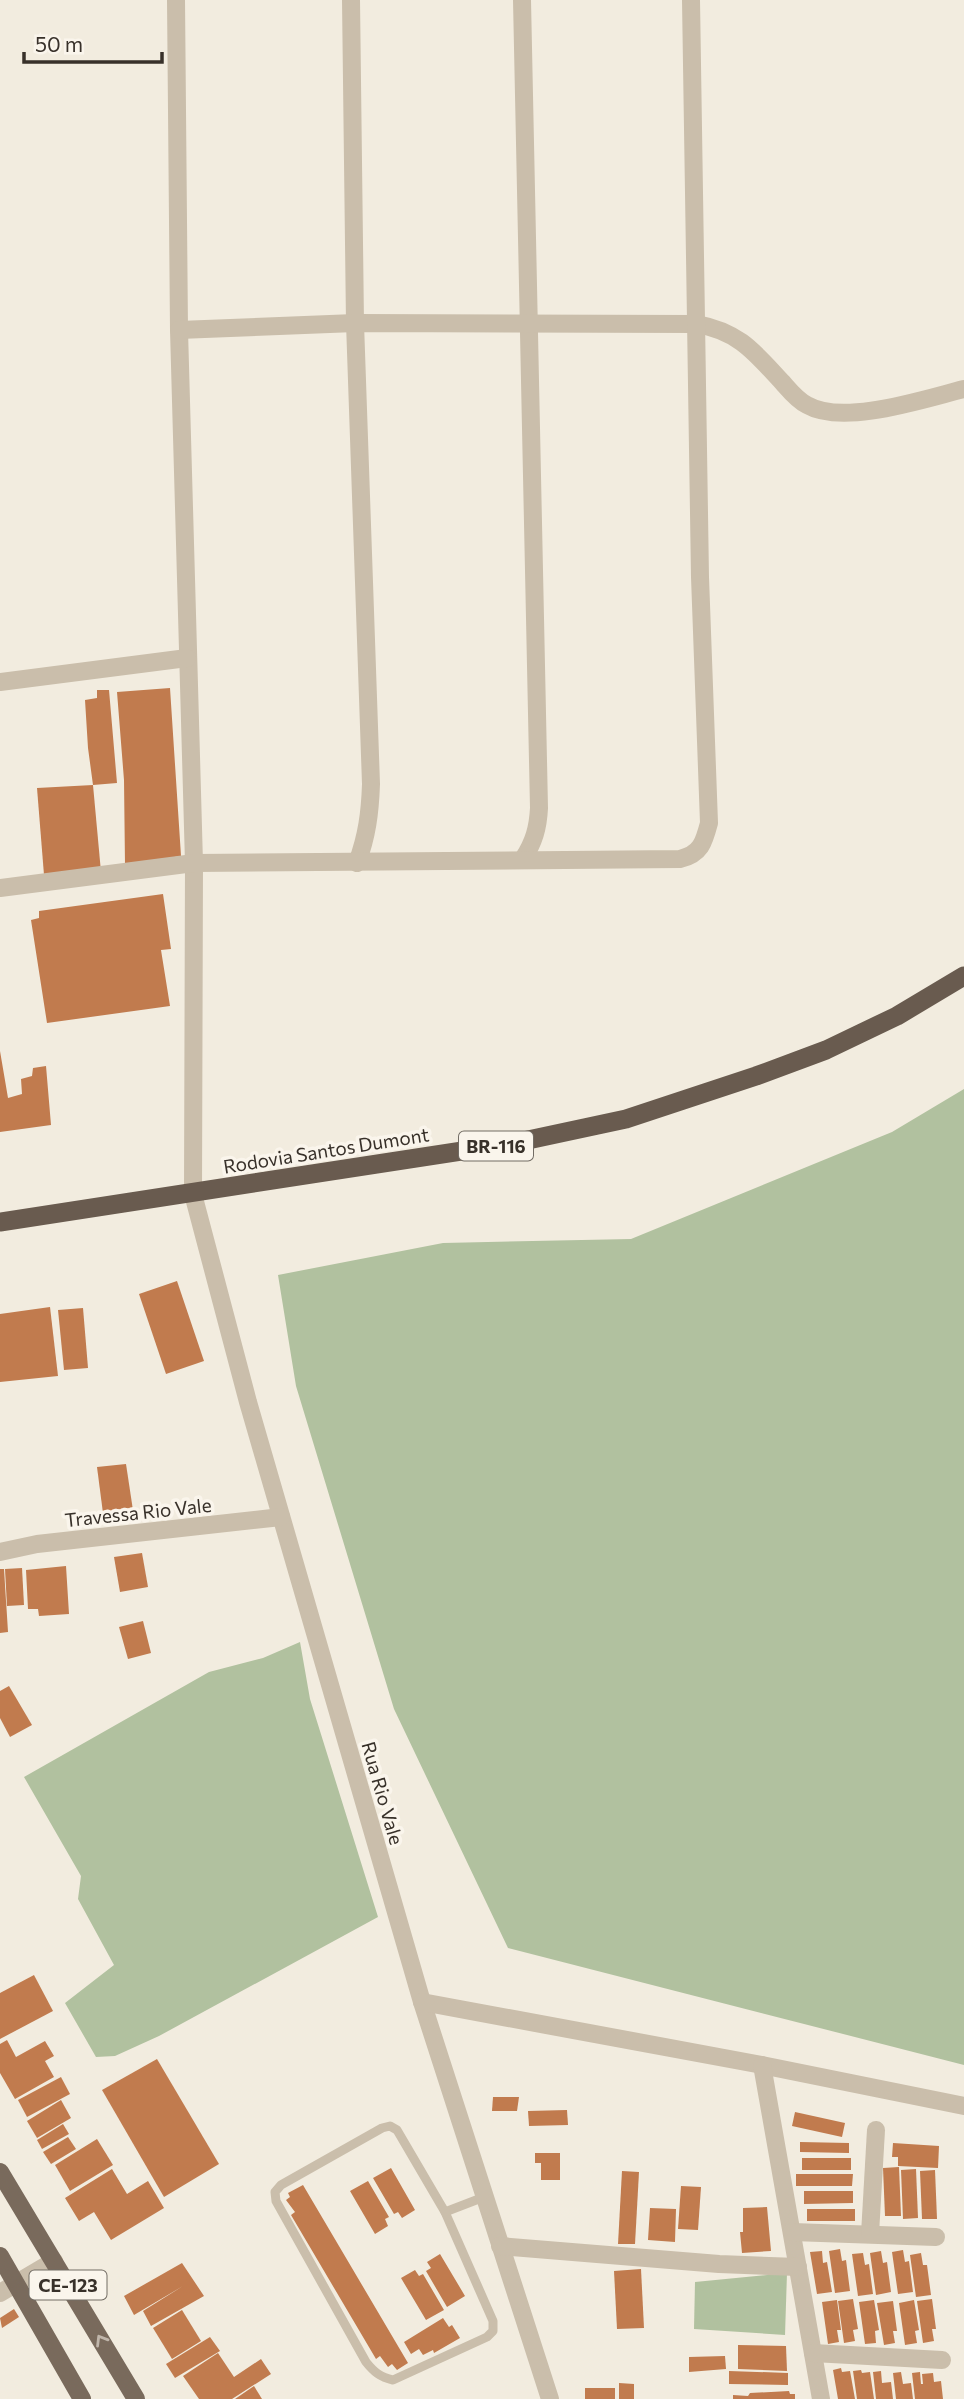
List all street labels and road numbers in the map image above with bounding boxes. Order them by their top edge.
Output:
street label: Rodovia Santos Dumont [222,1122,431,1178]
road number: BR-116 [459,1132,533,1161]
street label: Travessa Rio Vale [63,1493,213,1531]
street label: Rua Rio Vale [357,1739,409,1847]
road number: CE-123 [29,2270,106,2300]

